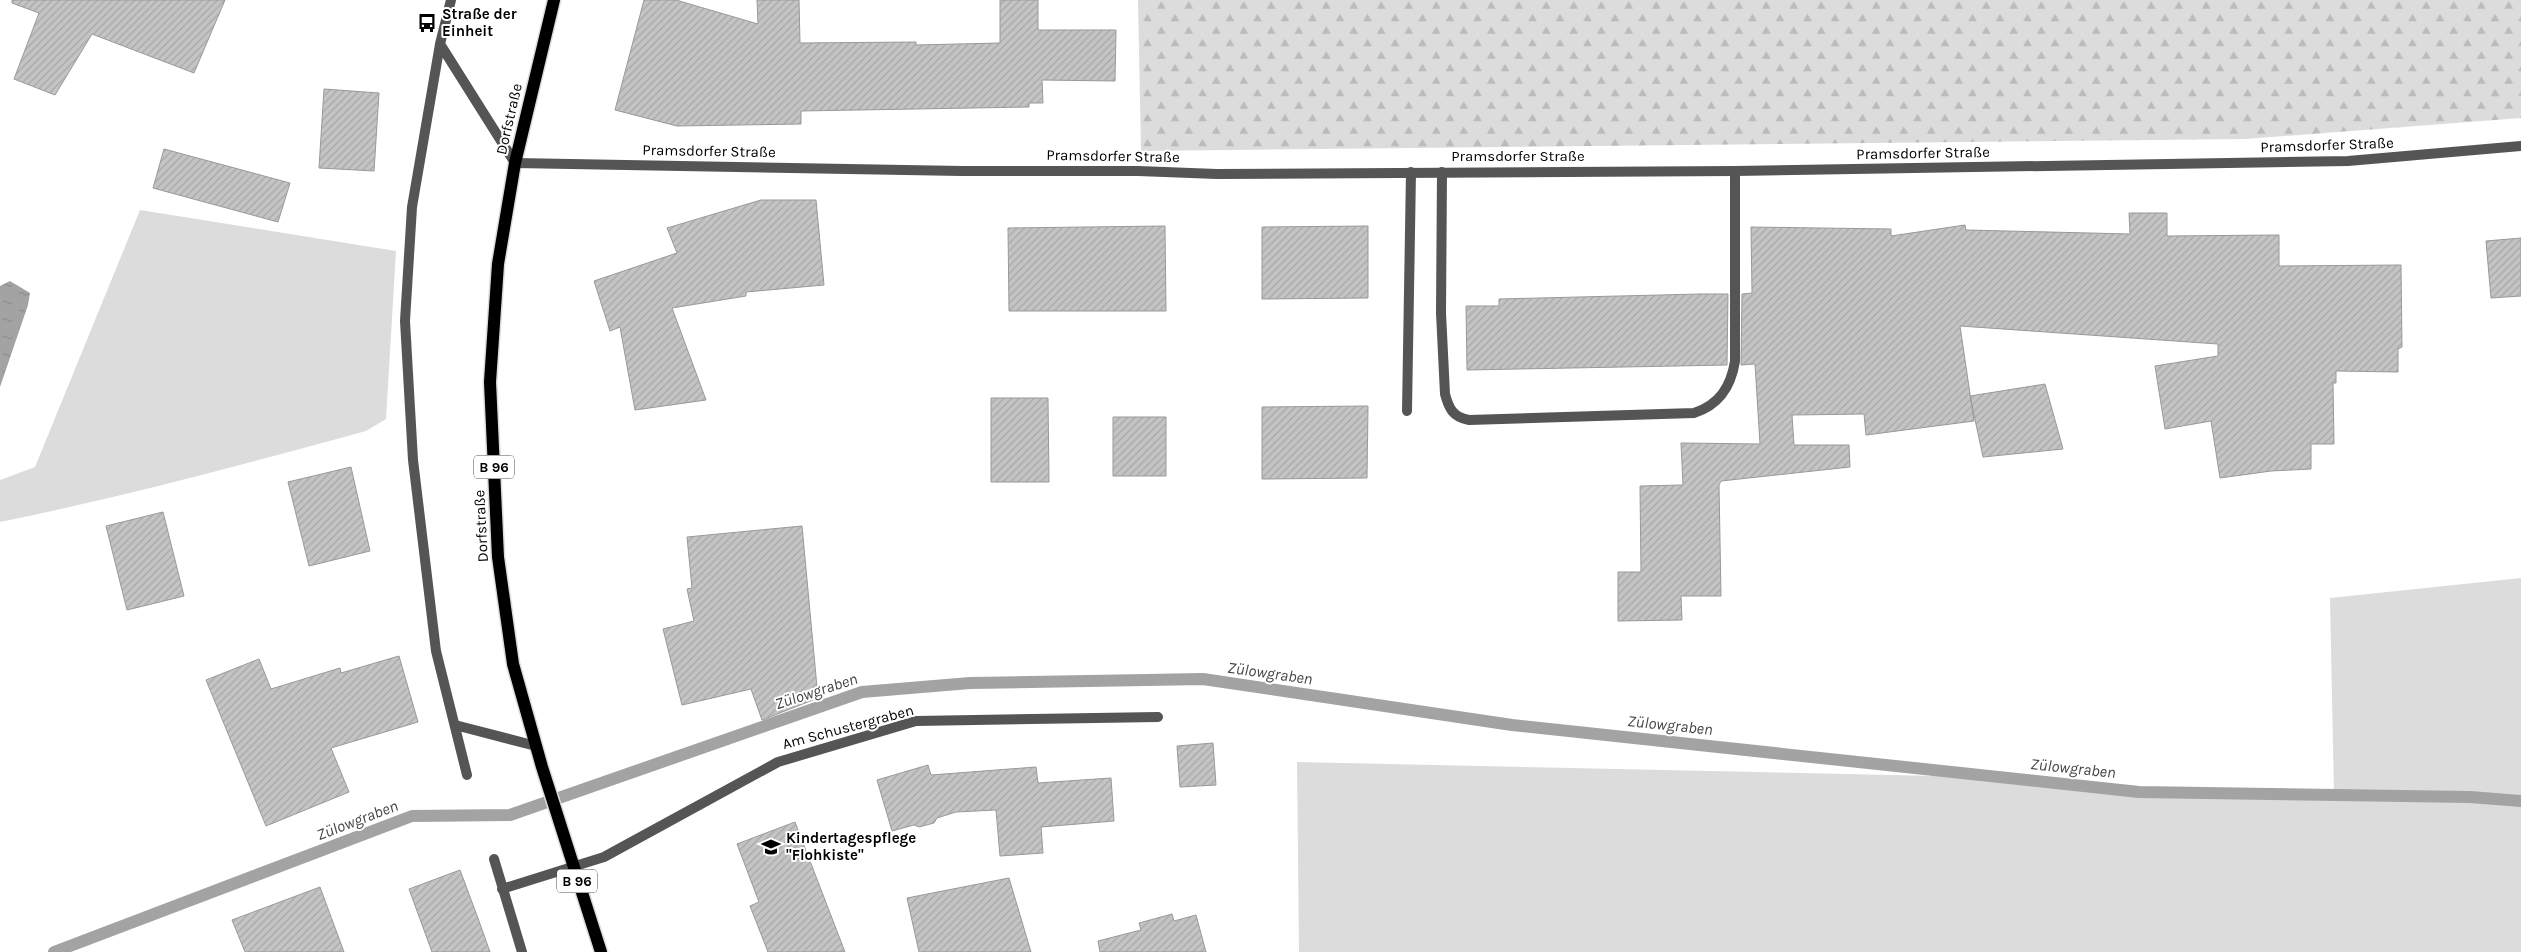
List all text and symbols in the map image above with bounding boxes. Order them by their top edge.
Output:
place label: Straße der Einheit [442,5,517,40]
bus stop icon: Straße der Einheit [416,12,438,34]
street label: Dorfstraße [492,82,526,156]
street label: Pramsdorfer Straße [2260,134,2394,156]
street label: Pramsdorfer Straße [642,141,776,161]
street label: Pramsdorfer Straße [1856,143,1990,163]
street label: Pramsdorfer Straße [1046,146,1180,166]
street label: Pramsdorfer Straße [1451,147,1585,165]
road number: B 96 [474,456,514,478]
street label: Dorfstraße [470,489,492,563]
water label: Zülowgraben [1226,658,1314,688]
water label: Zülowgraben [772,669,860,713]
street label: Am Schustergraben [780,701,916,753]
water label: Zülowgraben [1626,711,1714,739]
water label: Zülowgraben [2029,754,2117,782]
water label: Zülowgraben [314,796,400,844]
place label: Kindertagespflege "Flohkiste" [786,829,916,864]
school or university icon: Kindertagespflege "Flohkiste" [760,836,782,858]
road number: B 96 [557,869,597,892]

